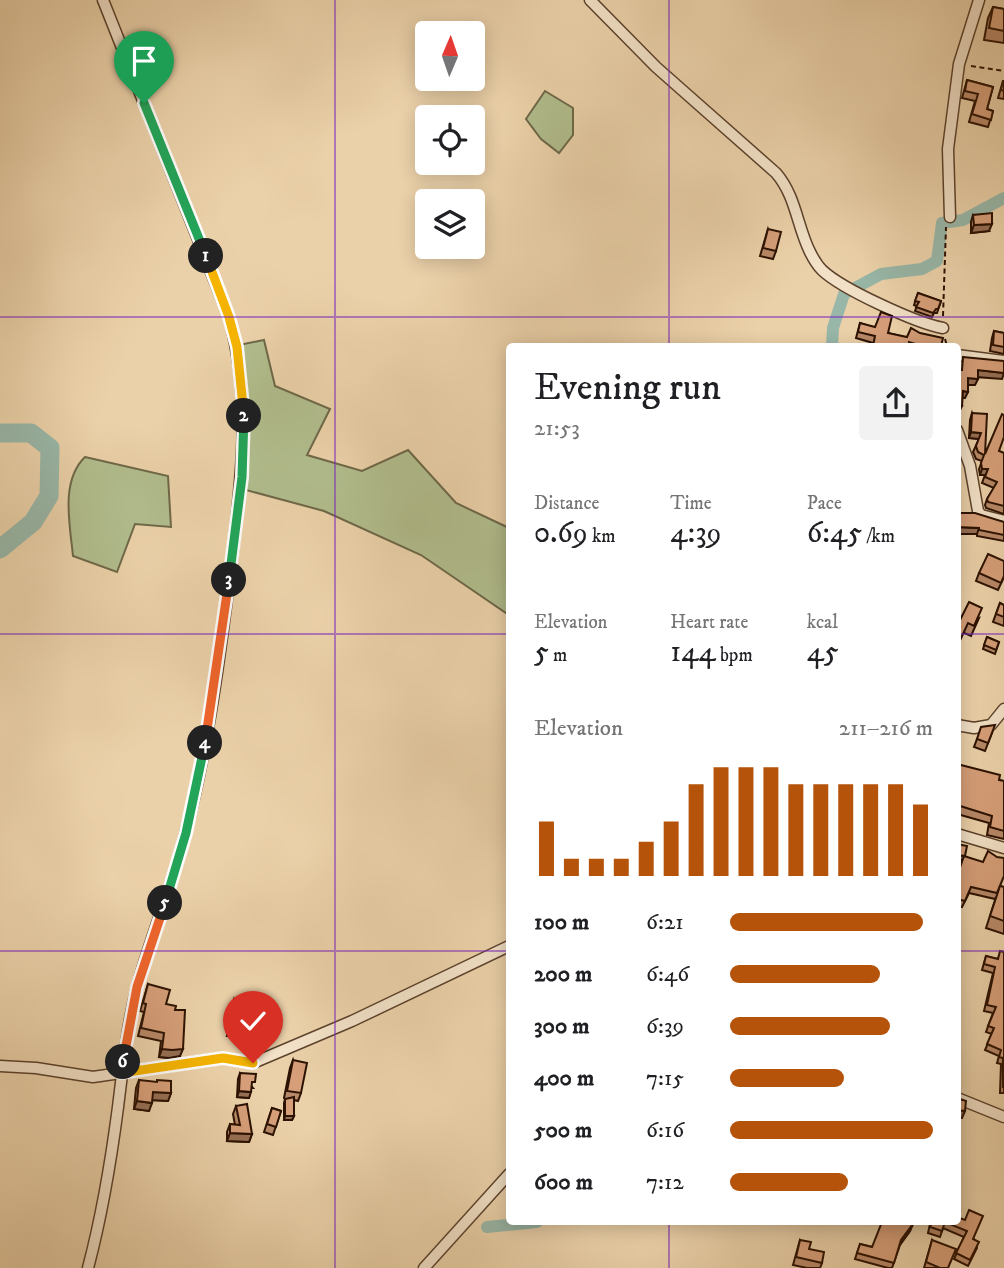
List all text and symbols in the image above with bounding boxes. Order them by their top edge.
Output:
north arrow [415,21,485,91]
map controls [415,21,485,259]
pin [114,31,174,103]
icon: arrive [125,42,163,80]
button: locate [415,105,485,175]
button: layers [415,189,485,259]
pin: 1 [188,238,224,274]
text: 1 [202,244,209,267]
text: Evening run [534,364,721,412]
button: share [859,366,933,440]
pin: 2 [226,398,262,434]
text: 2 [239,404,248,427]
text: 21:53 [534,414,580,443]
text: Distance [534,492,599,515]
text: Time [670,492,712,515]
text: Pace [807,492,842,515]
text: 0.69 [534,515,588,552]
text: 4:39 [670,515,722,552]
text: 6:45 [807,515,862,552]
text: km [588,525,616,548]
text: /km [862,525,895,548]
pin: 3 [212,562,246,598]
text: 3 [225,568,232,591]
text: Elevation [534,611,608,634]
text: Heart rate [670,611,748,634]
text: kcal [807,611,838,634]
text: 5 [534,634,549,671]
text: 144 [670,634,716,671]
text: 45 [807,634,839,671]
text: m [549,644,567,667]
text: bpm [716,644,753,667]
text: Elevation [534,714,623,743]
text: 211–216 m [839,714,933,743]
pin: 4 [188,726,222,760]
text: 4 [199,731,210,754]
pin: 5 [148,886,182,920]
text: 5 [160,891,169,914]
text: 100 m [534,908,589,937]
text: 6:21 [646,908,684,937]
text: 200 m [534,960,592,989]
text: 6:46 [646,960,689,989]
pin [223,991,283,1063]
icon: check [234,1002,272,1040]
text: 300 m [534,1012,590,1041]
text: 6:39 [646,1012,684,1041]
pin: 6 [106,1044,140,1080]
text: 6 [118,1050,127,1073]
text: 400 m [534,1064,594,1093]
text: 7:15 [646,1064,684,1093]
text: 500 m [534,1116,592,1145]
text: 6:16 [646,1116,684,1145]
text: 600 m [534,1168,593,1197]
text: 7:12 [646,1168,684,1197]

